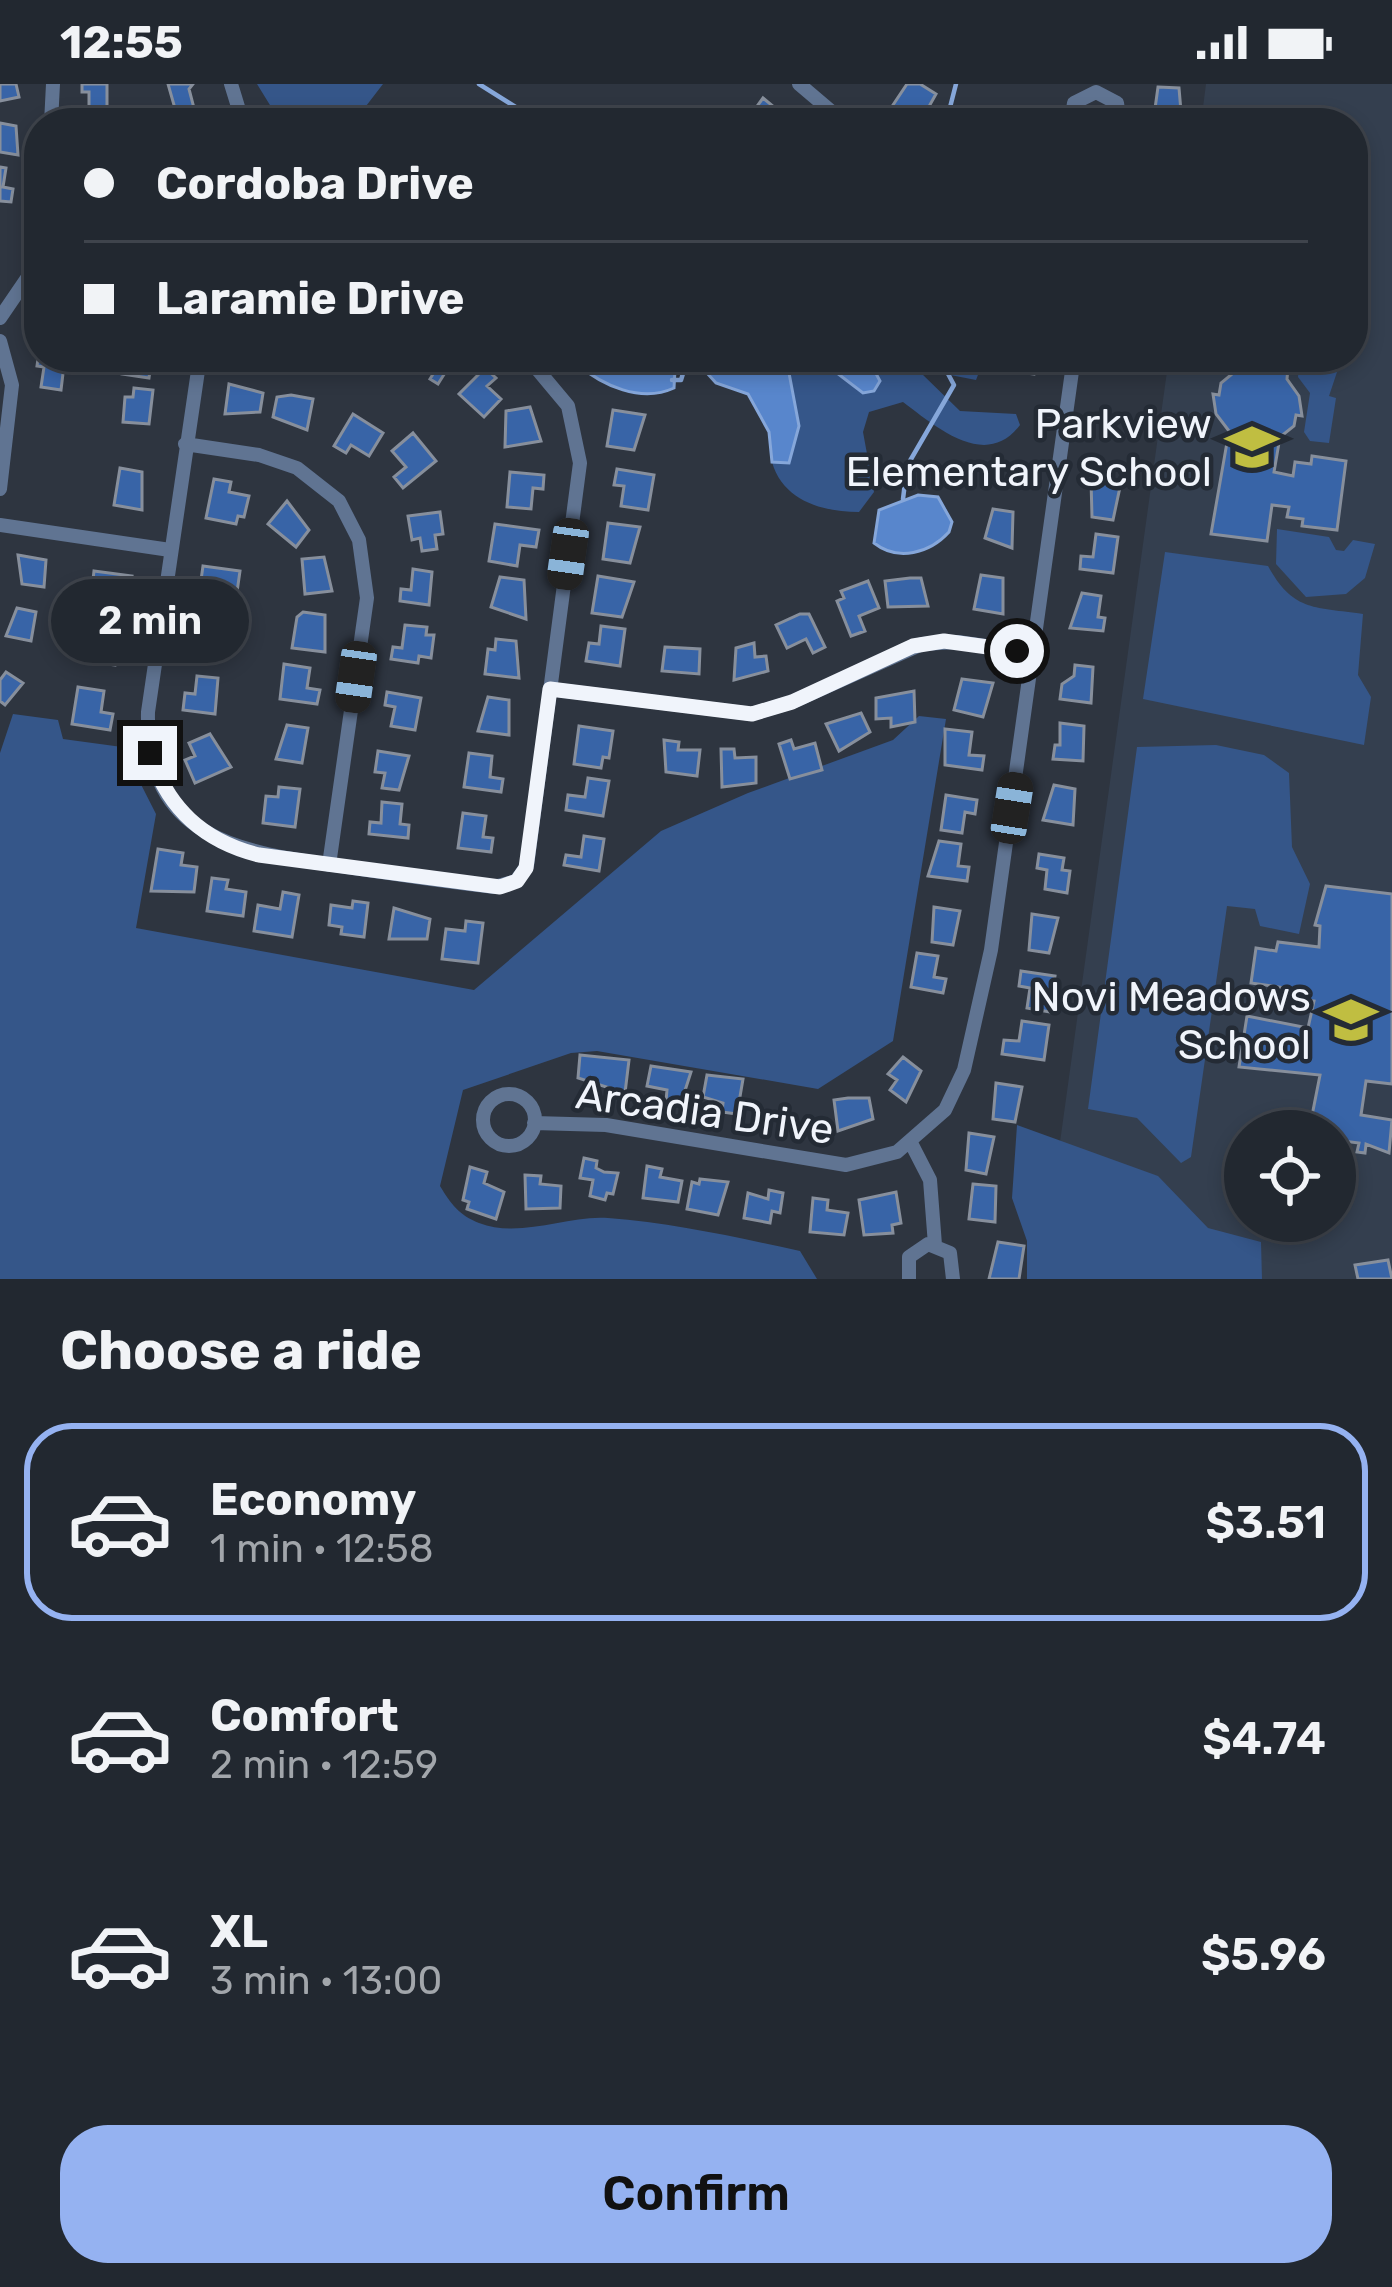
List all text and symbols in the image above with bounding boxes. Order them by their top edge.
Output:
text: 12:55 [60,16,183,69]
text: Cordoba Drive [156,157,474,210]
text: Laramie Drive [156,272,465,325]
place label: Parkview Elementary School [846,399,1212,497]
school or university icon: Parkview Elementary School [1223,418,1281,476]
car [545,516,591,592]
callout: 2 min [51,579,249,663]
text: 2 min [98,598,202,644]
route start [990,624,1044,678]
car [333,639,379,715]
route end [123,726,177,780]
car [989,770,1035,846]
place label: Novi Meadows School [1032,972,1311,1070]
school or university icon: Novi Meadows School [1322,991,1380,1049]
street label: Arcadia Drive [573,1069,837,1155]
map controls [1224,1110,1356,1242]
button: locate [1224,1110,1356,1242]
text: Choose a ride [60,1319,422,1383]
icon: car [66,1468,174,1576]
text: Economy [210,1473,416,1526]
text: $3.51 [1206,1496,1326,1549]
text: 1 min · 12:58 [210,1526,434,1572]
icon: car [66,1684,174,1792]
text: Comfort [210,1689,399,1742]
text: $4.74 [1202,1712,1326,1765]
text: 2 min · 12:59 [210,1742,438,1788]
icon: car [66,1900,174,2008]
text: XL [210,1905,268,1958]
text: $5.96 [1201,1928,1326,1981]
text: 3 min · 13:00 [210,1958,442,2004]
button: Confirm [60,2125,1332,2263]

